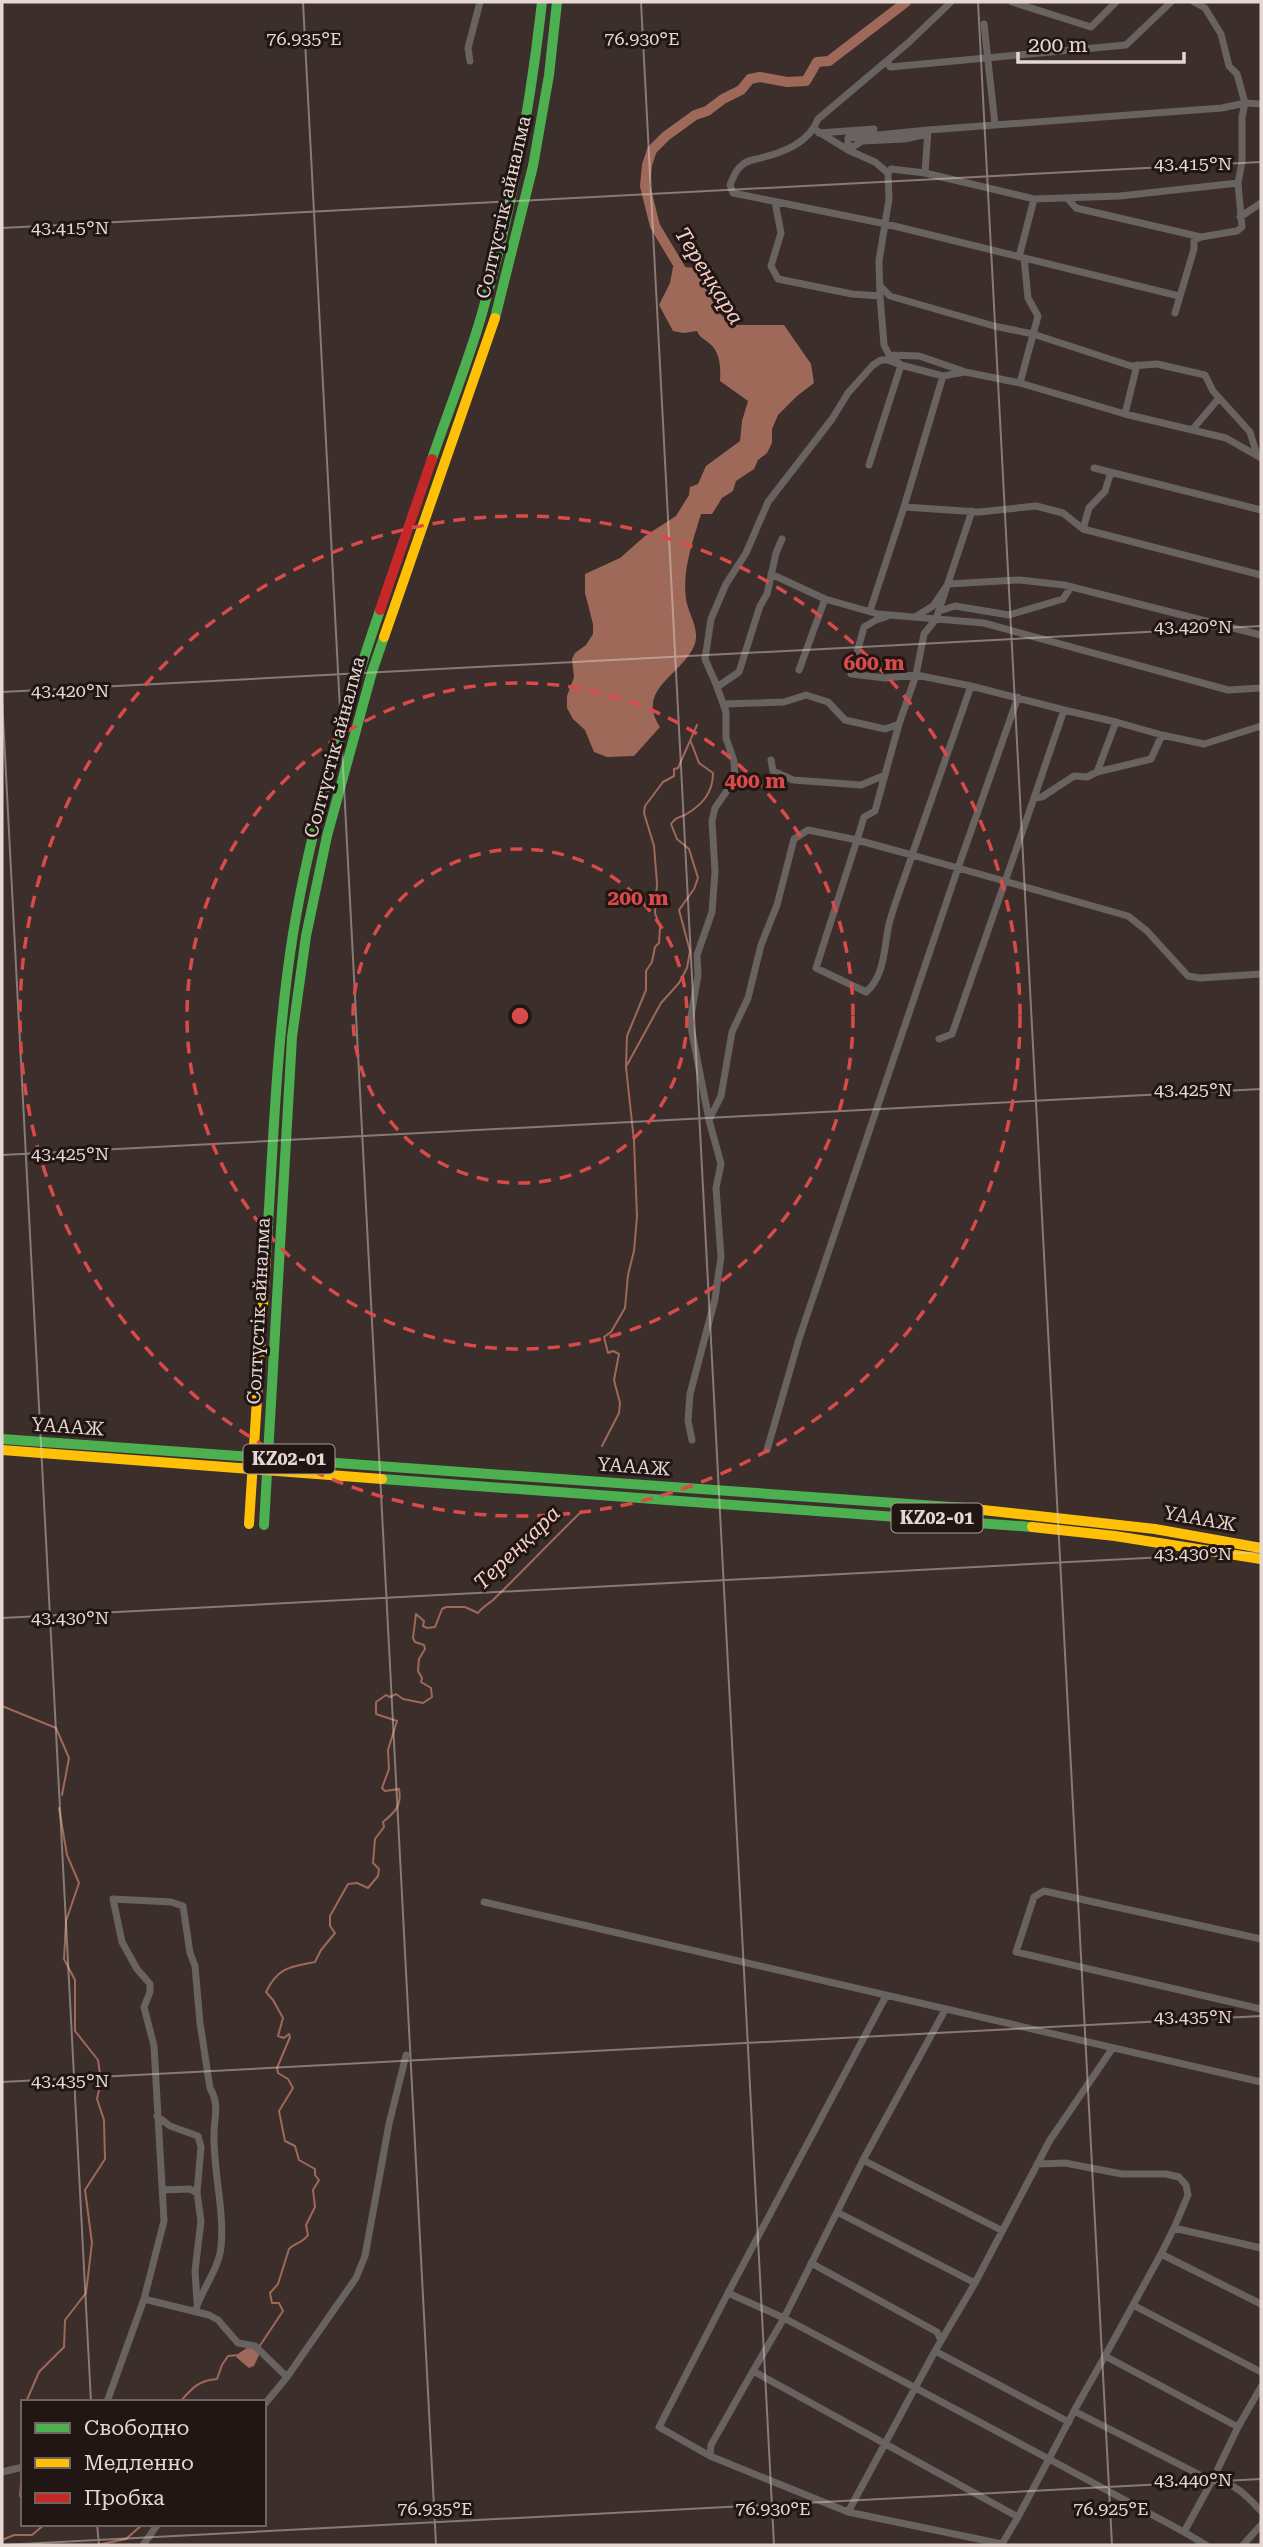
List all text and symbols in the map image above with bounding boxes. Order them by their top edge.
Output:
scale bar [1018,21,1184,65]
text: 76.935°E [266,28,342,49]
text: 76.930°E [604,28,680,49]
text: 200 m [1028,33,1088,57]
street label: Солтүстік айналма [471,113,536,301]
text: 43.415°N [1154,153,1232,174]
text: 43.415°N [31,217,109,238]
water label: Тереңқара [670,223,748,329]
text: 43.420°N [1154,616,1232,637]
text: 600 m [844,651,904,675]
street label: Солтүстік айналма [299,653,370,840]
text: 43.420°N [31,680,109,701]
text: 400 m [725,769,785,793]
text: 200 m [608,886,668,910]
centre of rings [508,1004,532,1028]
text: 43.425°N [1154,1079,1232,1100]
text: 43.425°N [31,1143,109,1164]
street label: Солтүстік айналма [242,1216,275,1405]
street label: ҮАААЖ [31,1412,105,1441]
road number: KZ02-01 [244,1444,334,1474]
street label: ҮАААЖ [597,1452,671,1481]
water label: Тереңқара [469,1501,565,1595]
street label: ҮАААЖ [1162,1501,1238,1536]
road number: KZ02-01 [892,1504,982,1532]
text: 43.430°N [1154,1543,1232,1564]
text: 43.430°N [31,1607,109,1628]
text: 43.435°N [1154,2006,1232,2027]
text: 43.435°N [31,2070,109,2091]
legend [21,2400,266,2526]
text: Свободно [84,2416,190,2440]
text: Медленно [84,2451,194,2475]
text: 43.440°N [1154,2469,1232,2490]
text: Пробка [84,2486,165,2510]
text: 76.935°E [397,2498,473,2519]
text: 76.930°E [735,2498,811,2519]
text: 76.925°E [1073,2498,1149,2519]

